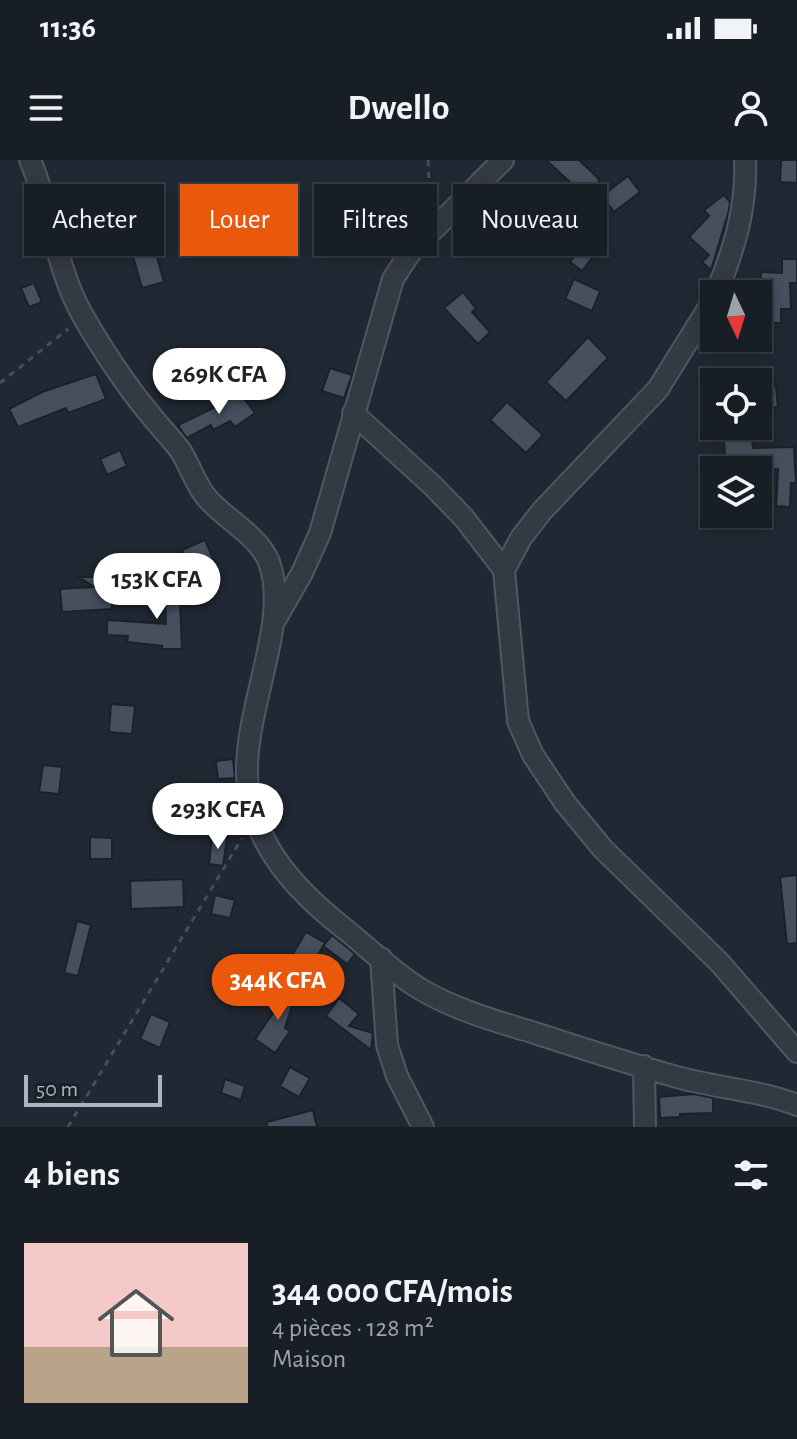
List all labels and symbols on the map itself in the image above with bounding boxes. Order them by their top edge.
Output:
north arrow [700,280,772,352]
pin: 269K CFA [136,348,302,416]
pin: 153K CFA [74,553,240,621]
pin: 293K CFA [135,783,301,851]
pin: 344K CFA [195,954,361,1022]
scale bar [24,1071,162,1107]

